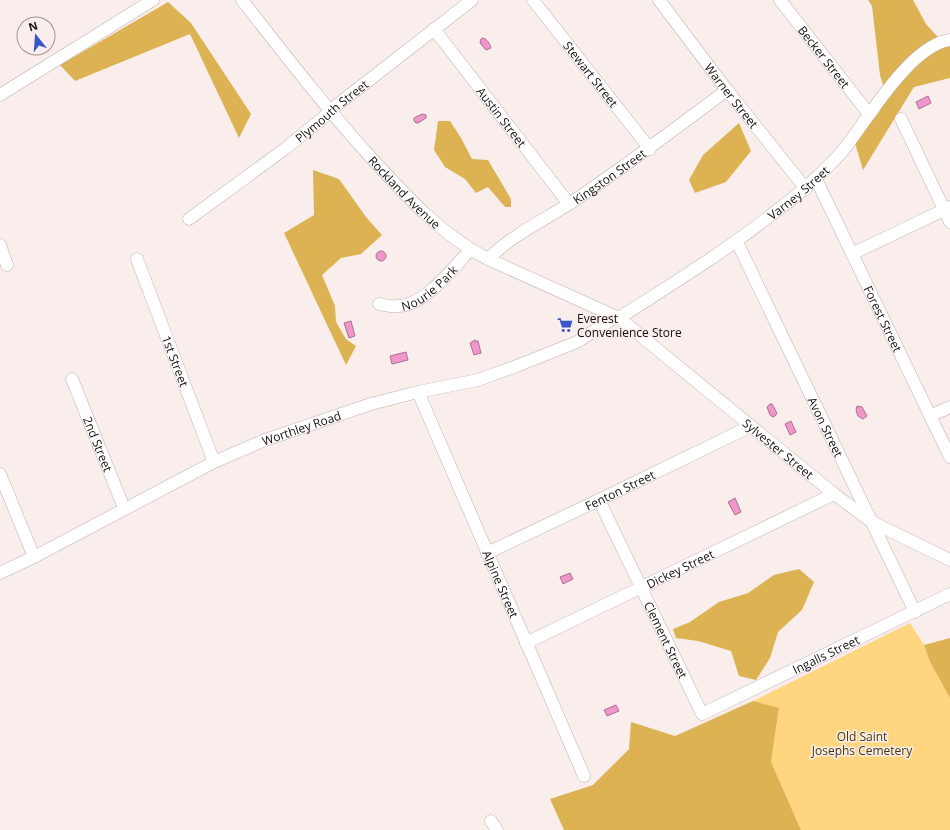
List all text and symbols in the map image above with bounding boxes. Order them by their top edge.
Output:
north arrow [16,16,56,56]
text: N [26,17,39,34]
street label: Becker Street [795,22,854,92]
street label: Stewart Street [560,37,622,110]
street label: Warner Street [701,59,763,132]
street label: Plymouth Street [291,75,372,146]
street label: Austin Street [473,83,531,151]
street label: Kingston Street [569,145,649,208]
street label: Rockland Avenue [365,152,445,232]
street label: Varney Street [764,162,833,223]
street label: Nourie Park [399,261,461,314]
street label: Forest Street [860,283,907,355]
place label: Everest Convenience Store [577,310,682,341]
supermarket icon: Everest Convenience Store [556,316,574,334]
street label: 1st Street [158,333,193,389]
street label: Avon Street [804,394,848,460]
street label: Worthley Road [260,406,343,449]
street label: 2nd Street [79,414,117,474]
street label: Sylvester Street [739,414,817,482]
street label: Fenton Street [582,466,658,514]
street label: Dickey Street [643,545,717,592]
street label: Alpine Street [479,548,523,620]
street label: Clement Street [640,598,692,681]
street label: Ingalls Street [789,631,862,678]
park label: Old Saint Josephs Cemetery [811,728,913,759]

